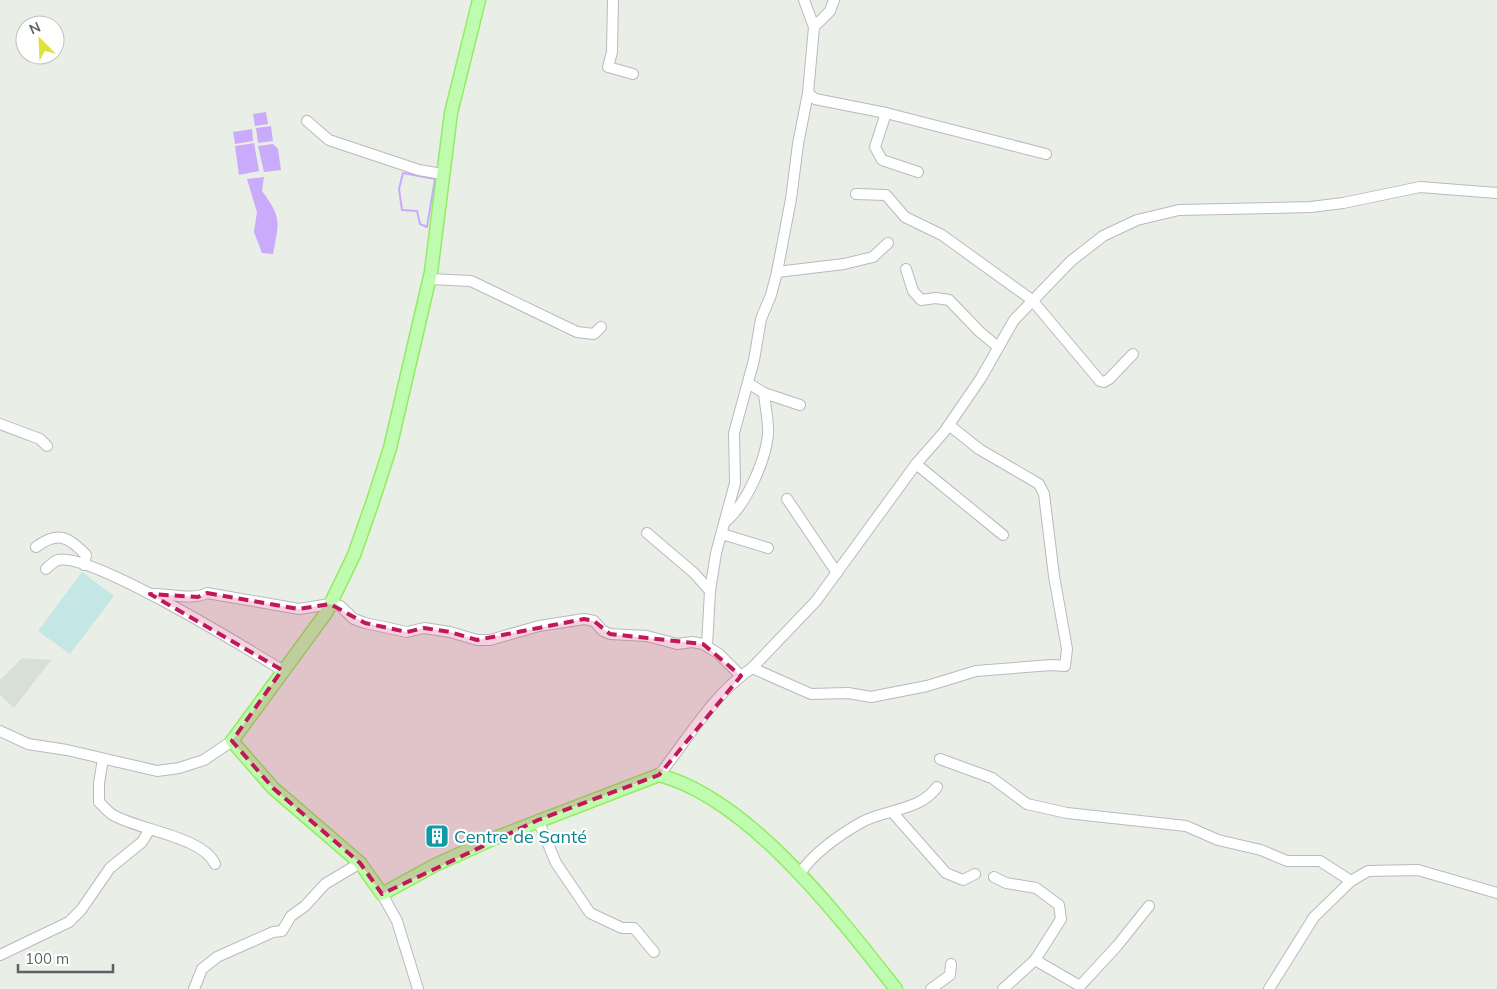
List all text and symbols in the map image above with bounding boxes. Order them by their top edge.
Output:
north arrow [15,15,65,65]
text: N [26,18,43,38]
building icon: Centre de Santé [424,823,450,849]
place label: Centre de Santé [454,825,587,848]
scale bar [18,942,112,974]
text: 100 m [25,949,69,968]

